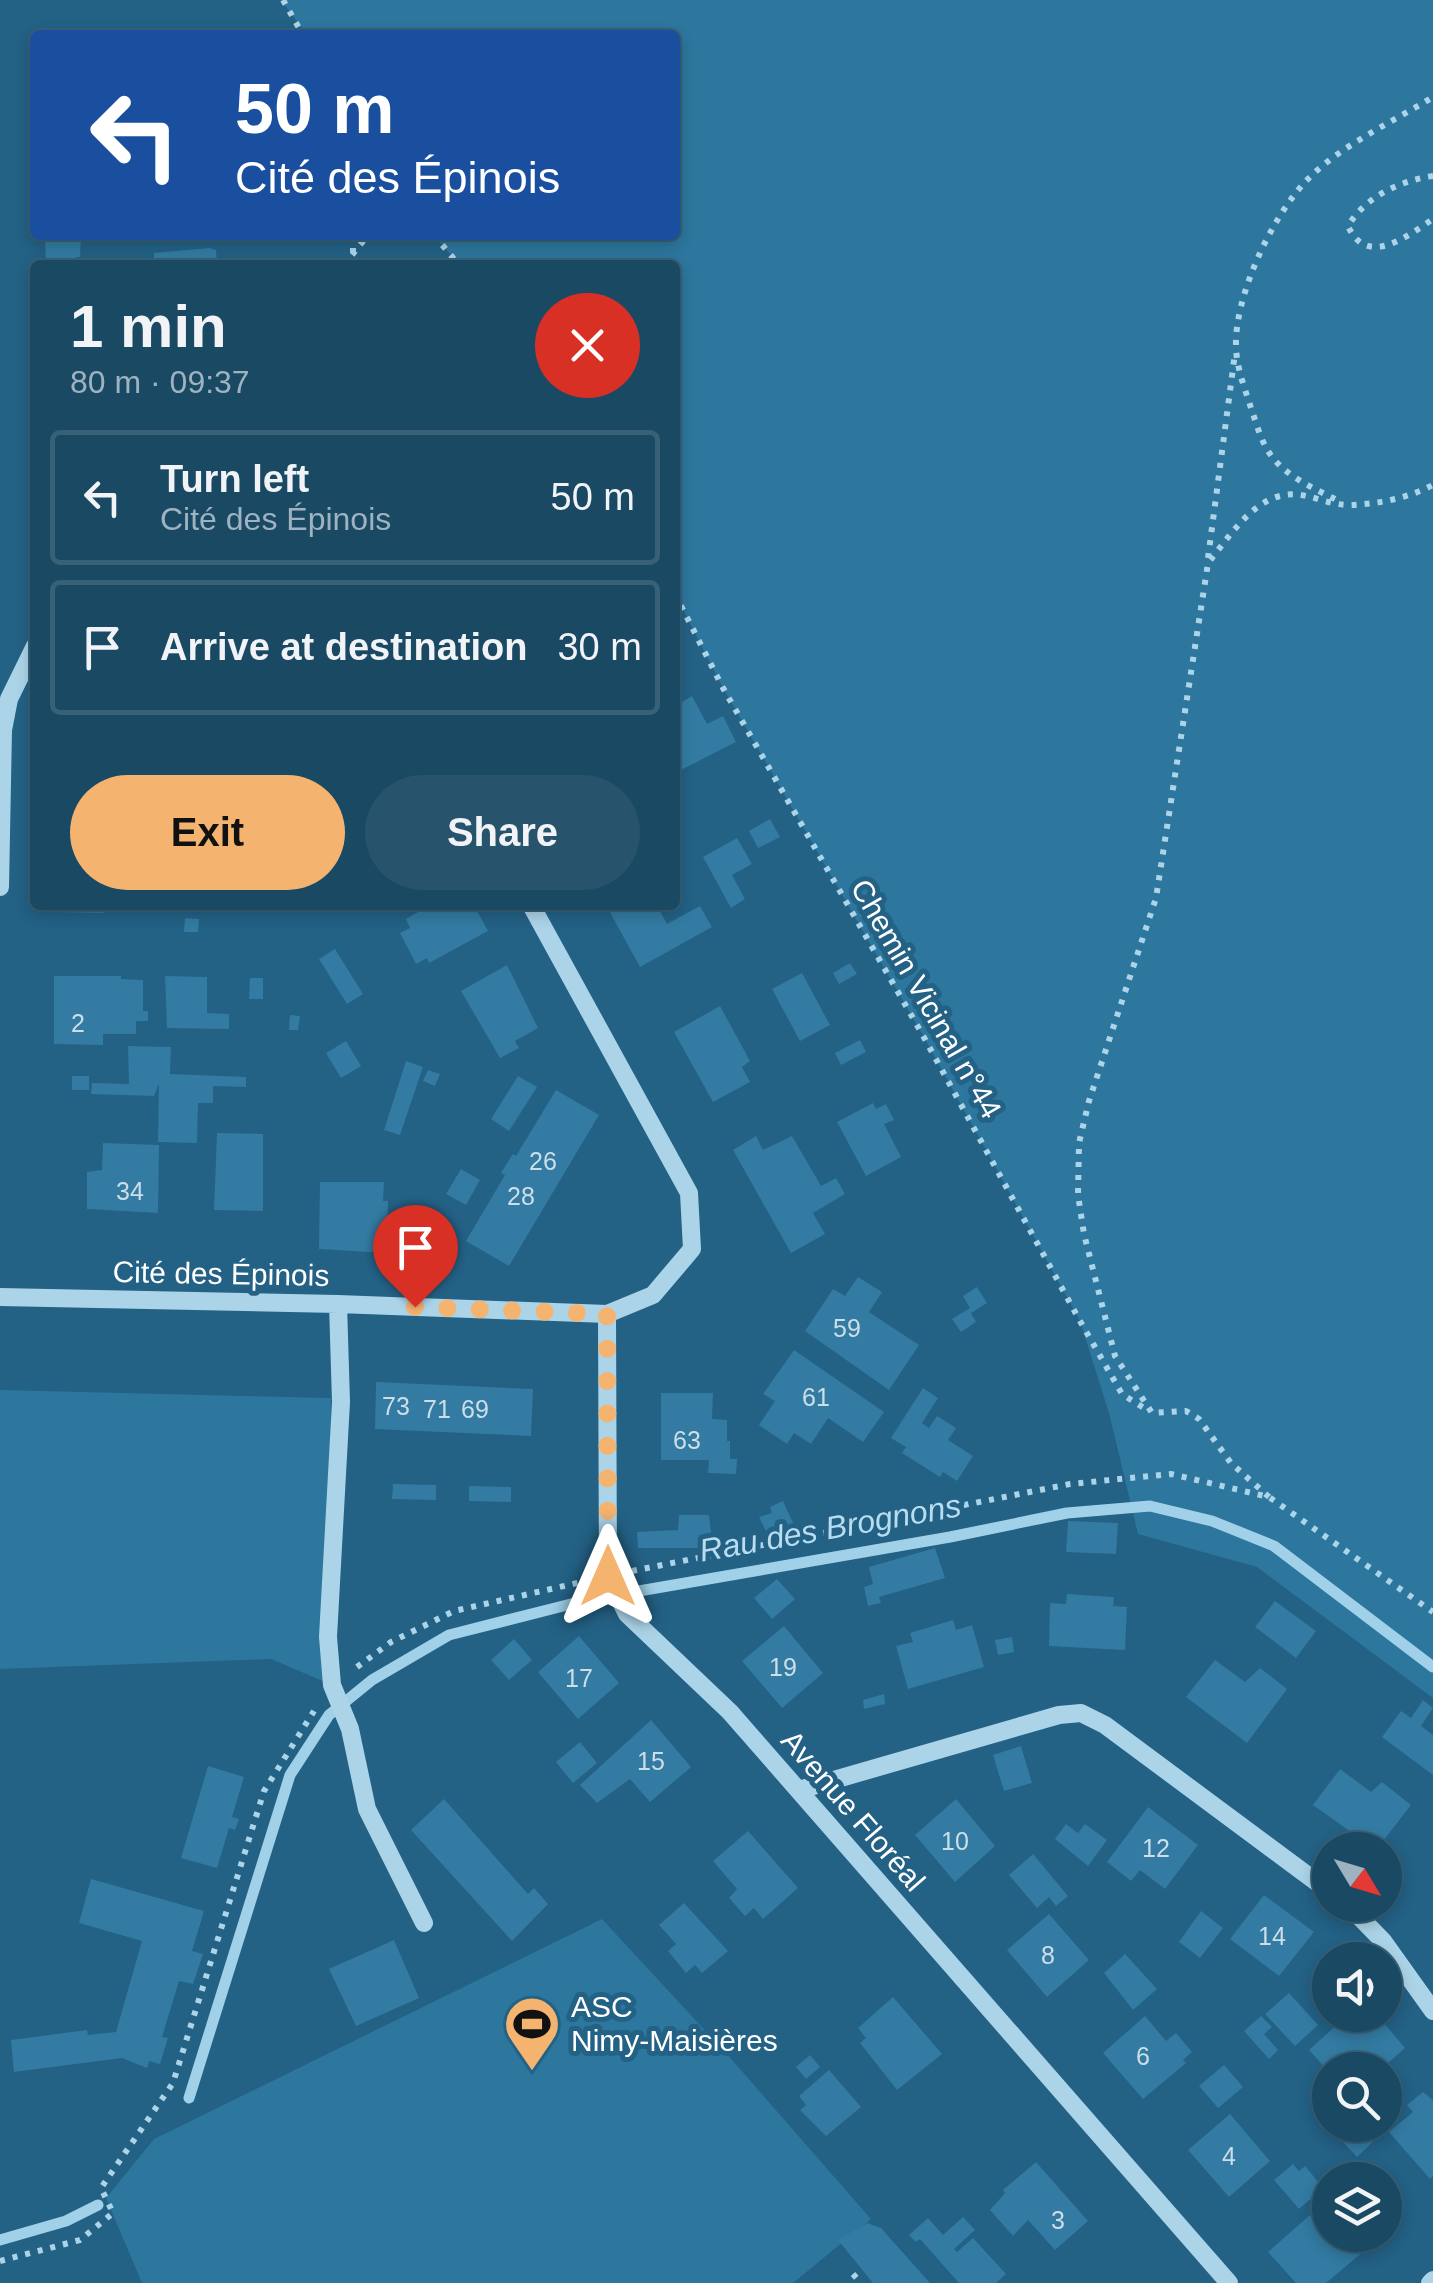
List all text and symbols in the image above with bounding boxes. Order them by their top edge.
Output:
icon: left [70,70,200,200]
text: 50 m [235,70,395,148]
text: Cité des Épinois [235,152,560,203]
text: 1 min [70,293,227,360]
button: close [535,293,640,398]
text: 80 m · 09:37 [70,364,250,400]
text: Turn left [160,458,309,500]
icon: left [75,470,130,525]
text: 50 m [551,476,635,518]
text: Cité des Épinois [160,501,391,537]
icon: arrive [75,620,130,675]
text: Arrive at destination [160,626,527,668]
text: 30 m [557,626,642,668]
button: Exit [70,775,345,890]
button: Share [365,775,640,890]
street label: Chemin Vicinal n°44 [845,874,1008,1124]
house number: 2 [71,1009,85,1037]
house number: 26 [529,1147,557,1175]
house number: 34 [116,1177,144,1205]
house number: 28 [507,1182,535,1210]
pin [373,1205,458,1308]
icon: arrive [388,1220,443,1275]
street label: Cité des Épinois [112,1255,330,1292]
house number: 59 [833,1314,861,1342]
house number: 61 [802,1383,830,1411]
house number: 73 [382,1392,410,1420]
house number: 71 [423,1395,451,1423]
house number: 69 [461,1395,489,1423]
house number: 63 [673,1426,701,1454]
water label: Rau des Brognons [696,1487,964,1569]
position arrow [556,1524,660,1628]
house number: 19 [769,1653,797,1681]
house number: 17 [565,1664,593,1692]
street label: Avenue Floréal [775,1724,932,1897]
house number: 15 [637,1747,665,1775]
house number: 10 [941,1827,969,1855]
north arrow [1312,1832,1402,1922]
map controls [1312,1832,1402,2252]
house number: 12 [1142,1834,1170,1862]
house number: 14 [1258,1922,1286,1950]
house number: 8 [1041,1941,1055,1969]
button: sound [1312,1942,1402,2032]
place label: ASC Nimy-Maisières [571,1990,778,2057]
sports icon: ASC Nimy-Maisières [502,1994,562,2073]
house number: 6 [1136,2042,1150,2070]
button: search [1312,2052,1402,2142]
house number: 4 [1222,2142,1236,2170]
button: layers [1312,2162,1402,2252]
house number: 3 [1051,2206,1065,2234]

